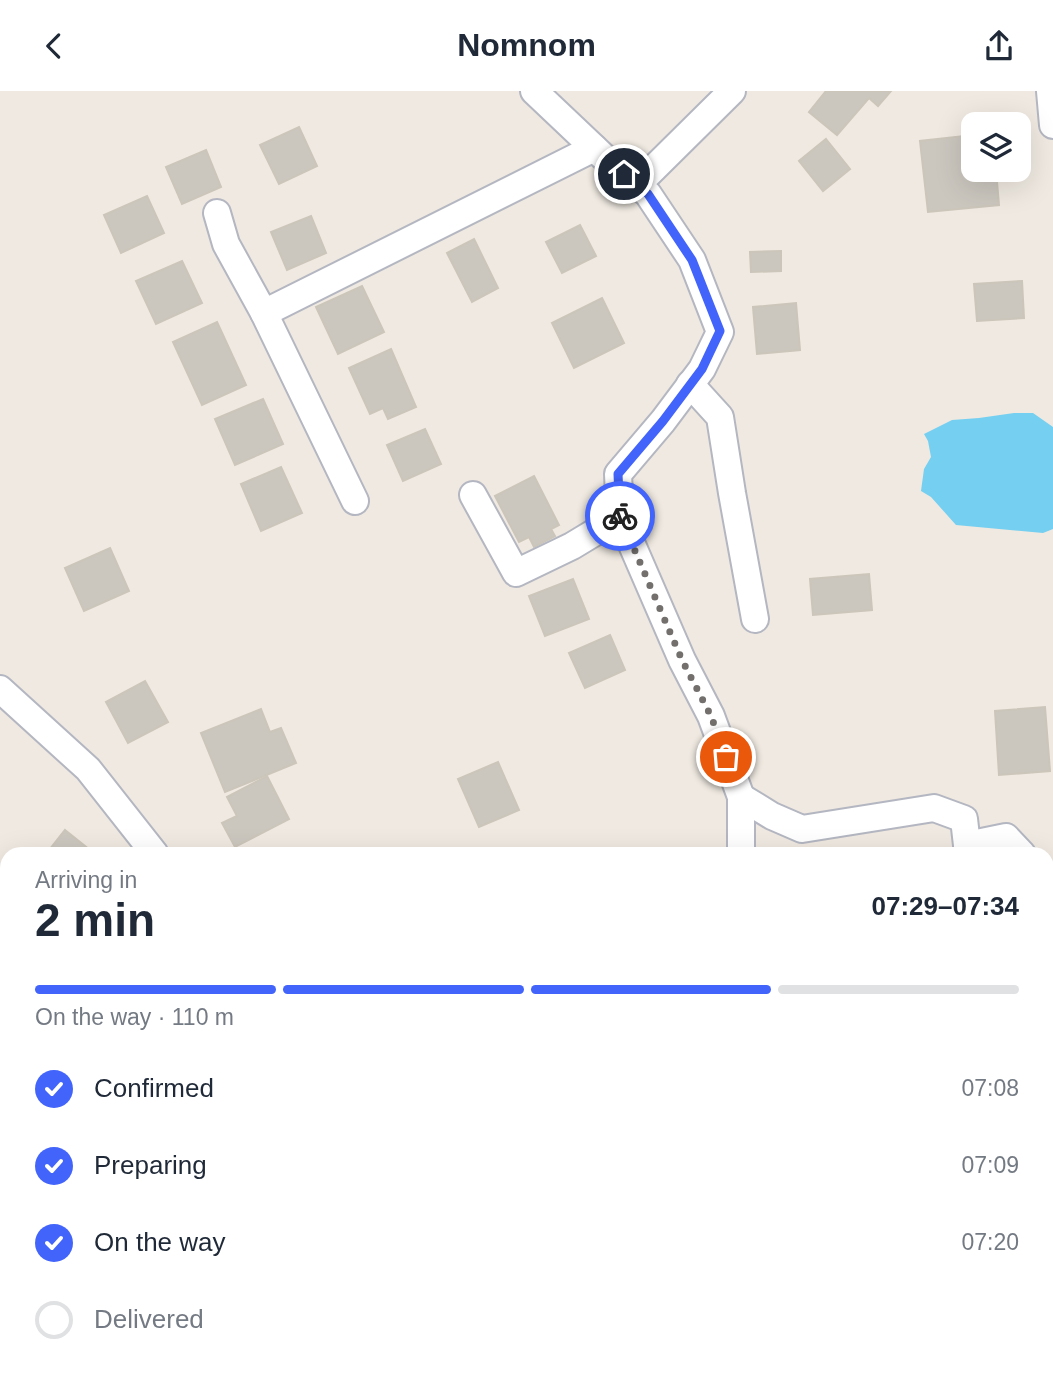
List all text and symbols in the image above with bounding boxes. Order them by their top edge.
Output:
icon: back [35,27,73,65]
text: Nomnom [457,27,596,63]
icon: share [980,27,1018,65]
map controls [961,112,1031,182]
button: layers [961,112,1031,182]
pin [594,144,654,204]
icon: home [605,155,643,193]
courier [585,481,655,551]
icon: bike [601,497,639,535]
pin [696,727,756,787]
icon: bag [707,738,745,776]
text: Arriving in [35,867,137,893]
text: 07:29–07:34 [872,891,1019,921]
text: 2 min [35,894,155,946]
text: On the way · 110 m [35,1004,234,1030]
icon: check [35,1070,73,1108]
text: Confirmed [94,1073,214,1103]
text: 07:08 [961,1075,1019,1101]
icon: check [35,1147,73,1185]
text: Preparing [94,1150,207,1180]
text: 07:09 [961,1152,1019,1178]
icon: check [35,1224,73,1262]
text: On the way [94,1227,226,1257]
text: 07:20 [961,1229,1019,1255]
text: Delivered [94,1304,204,1334]

